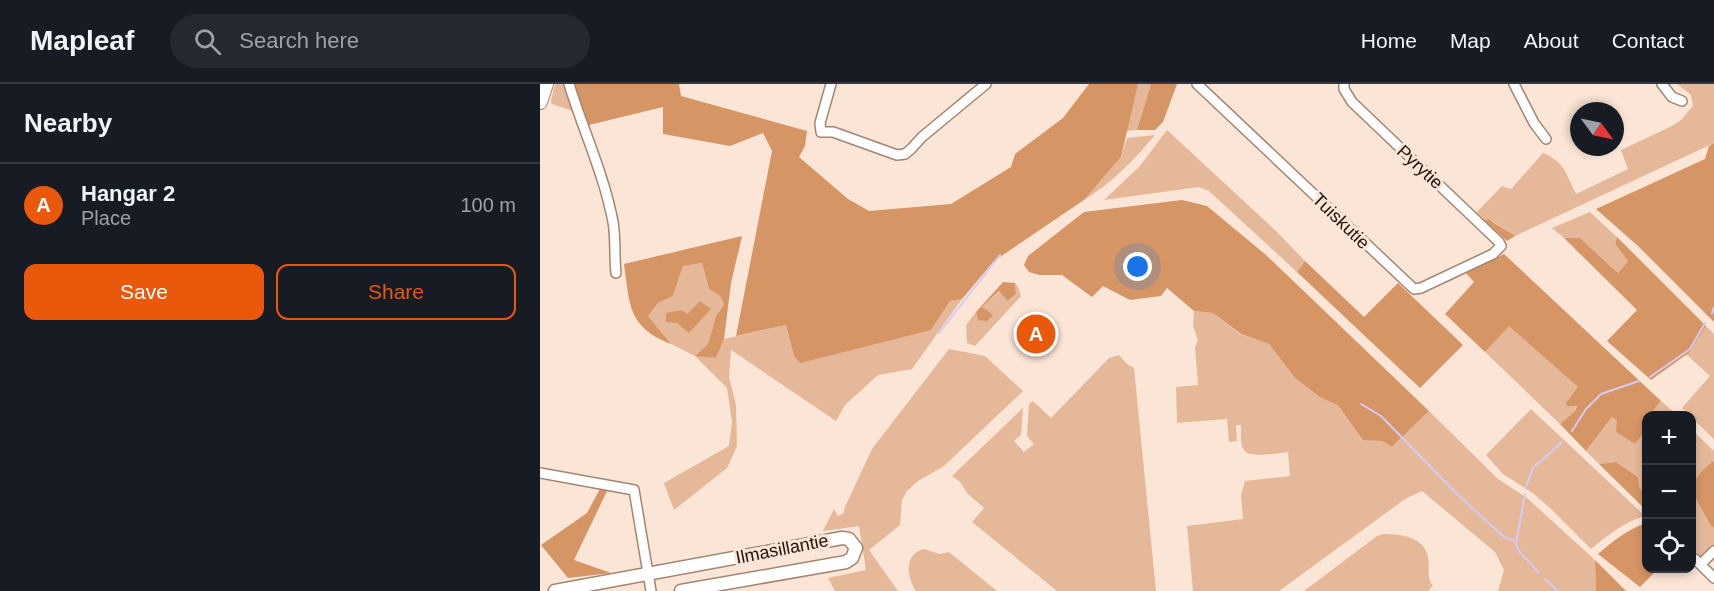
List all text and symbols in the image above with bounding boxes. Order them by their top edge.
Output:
search box [170,14,590,68]
text: Mapleaf [30,25,134,56]
icon: search [191,25,224,58]
text: Search here [239,28,359,53]
text: Home [1361,29,1417,52]
text: Map [1450,29,1491,52]
text: About [1524,29,1579,52]
text: Contact [1612,29,1684,52]
north arrow [1570,102,1624,156]
text: Nearby [24,108,112,138]
street label: Pyrytie [1393,141,1447,193]
text: Hangar 2 [81,181,175,206]
street label: Tuiskutie [1308,189,1374,253]
text: A [36,194,51,216]
text: 100 m [460,194,516,216]
text: Place [81,207,131,229]
your location [1123,252,1152,281]
button: Save [24,264,264,320]
button: Share [276,264,516,320]
pin: A [1016,312,1056,356]
map controls [1642,411,1696,573]
button: + [1642,411,1696,465]
button: − [1642,465,1696,519]
button: locate [1642,519,1696,573]
street label: Ilmasillantie [734,530,830,568]

